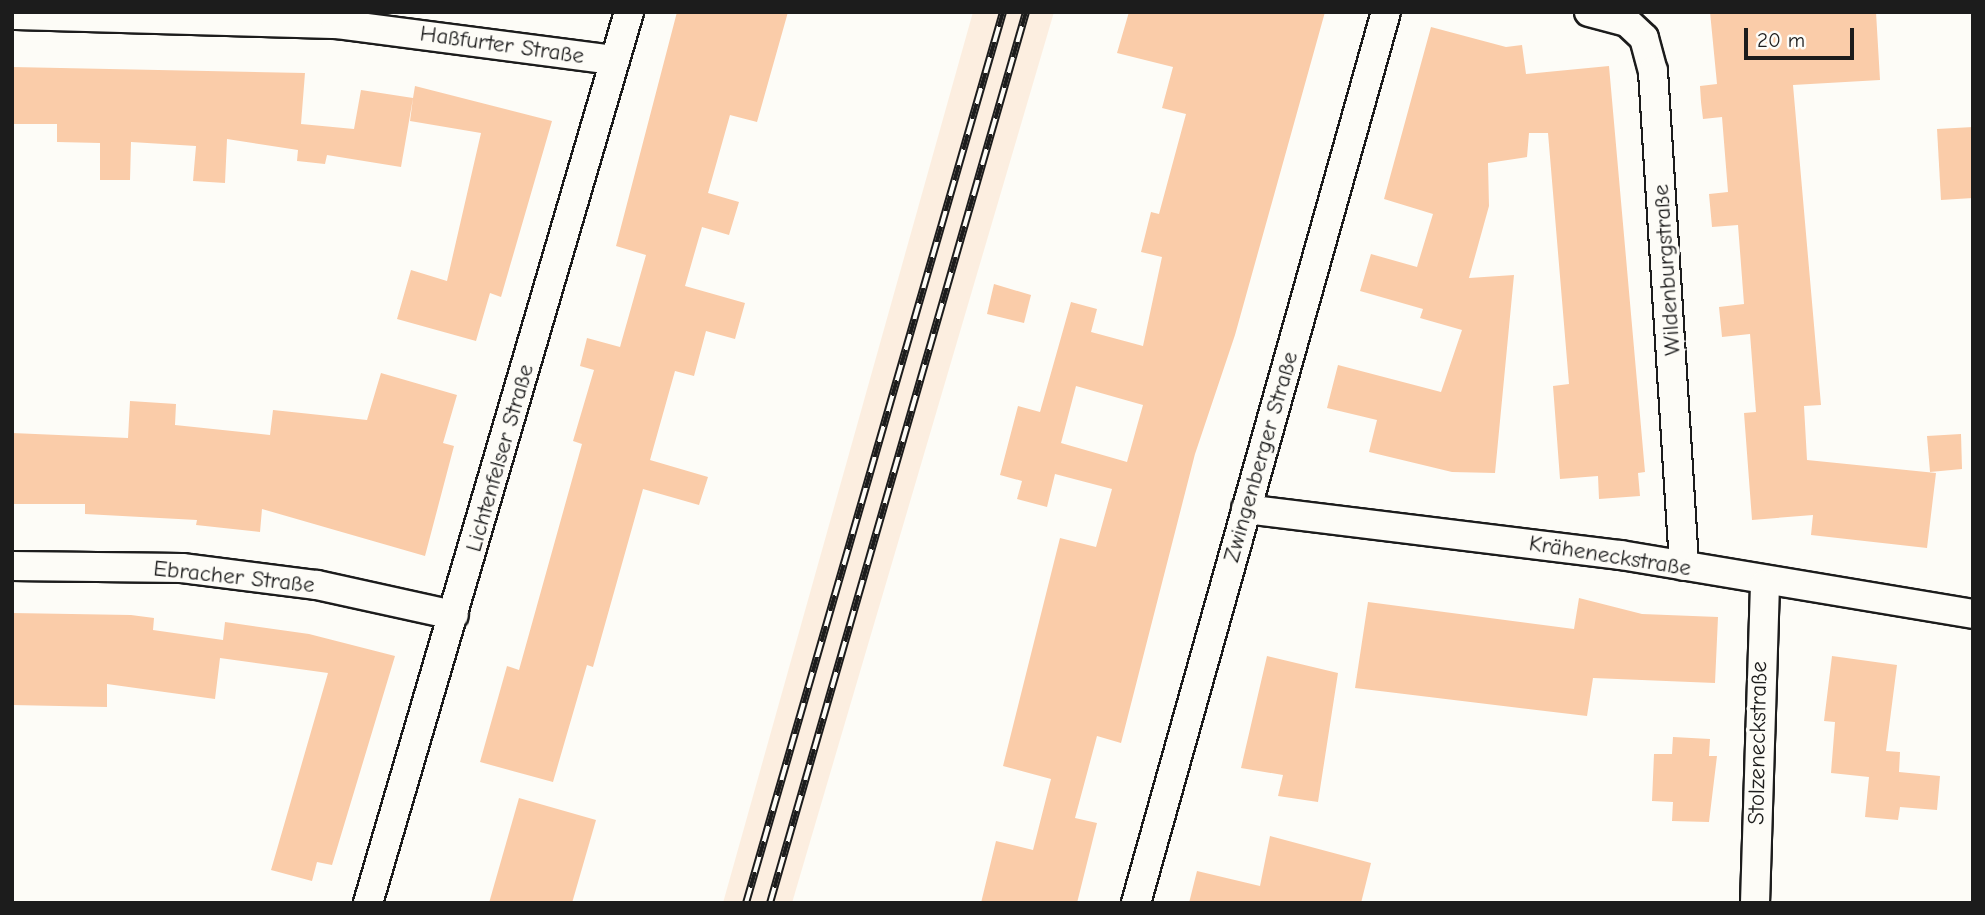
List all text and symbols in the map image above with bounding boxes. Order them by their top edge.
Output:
scale bar [1747,14,1857,58]
street label: Haßfurter Straße [418,20,586,70]
text: 20 m [1757,28,1805,52]
street label: Wildenburgstraße [1647,183,1687,357]
street label: Zwingenberger Straße [1218,349,1304,565]
street label: Lichtenfelser Straße [460,361,540,555]
street label: Kräheneckstraße [1527,530,1693,582]
street label: Ebracher Straße [152,555,316,599]
street label: Stolzeneckstraße [1743,661,1773,825]

